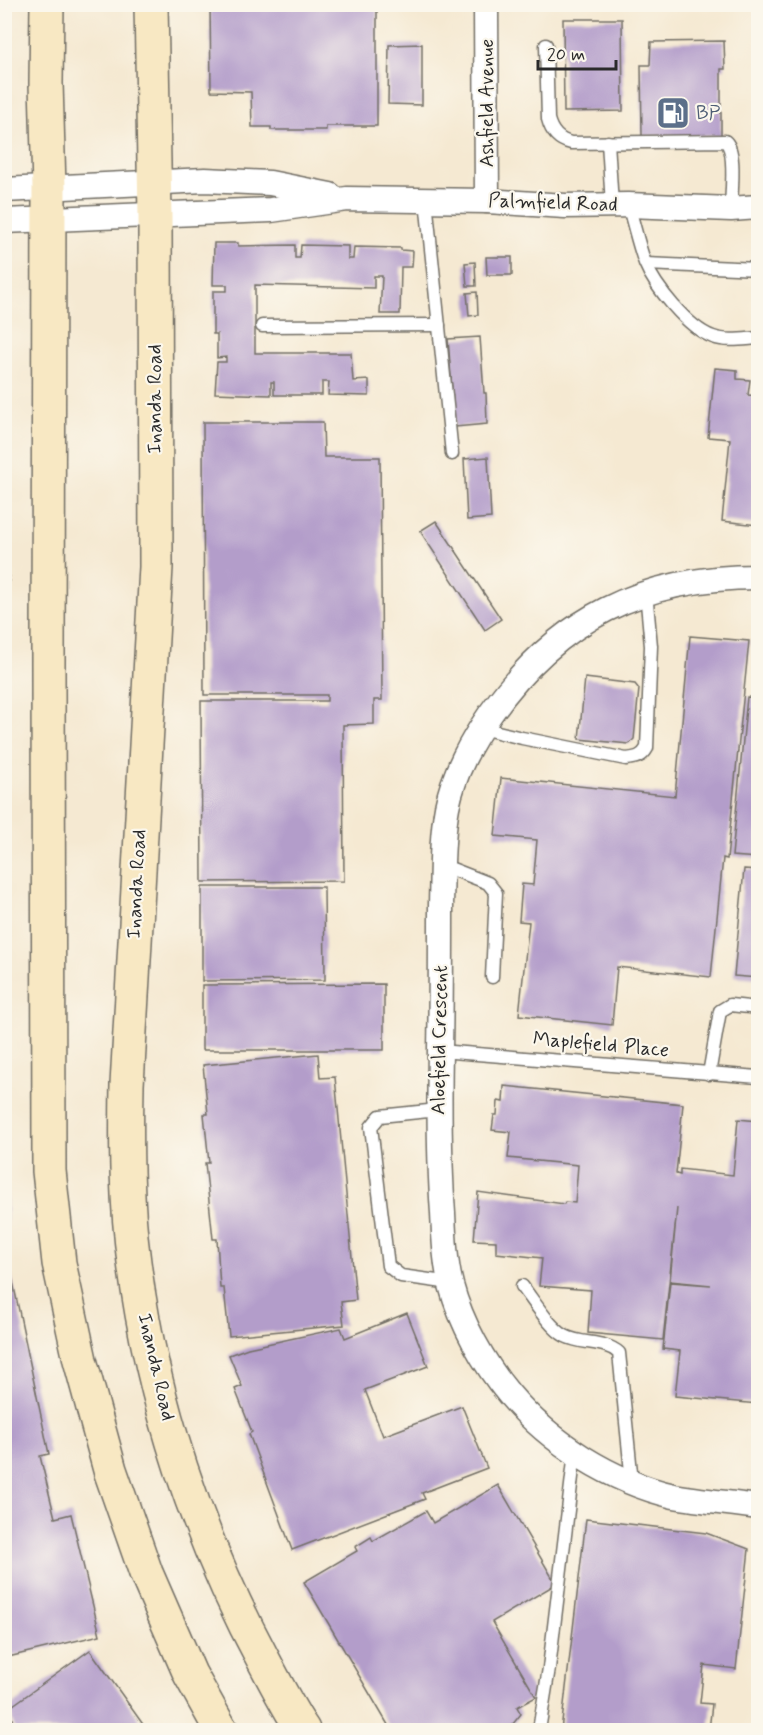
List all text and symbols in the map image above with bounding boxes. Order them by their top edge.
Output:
scale bar [538,33,616,71]
street label: Ashfield Avenue [474,39,501,167]
text: 20 m [547,43,585,67]
fuel station icon: BP [655,95,691,131]
place label: BP [696,100,721,127]
street label: Palmfield Road [488,187,618,219]
street label: Inanda Road [142,344,169,454]
street label: Inanda Road [121,829,153,939]
street label: Aloefield Crescent [425,965,455,1115]
street label: Maplefield Place [532,1026,670,1064]
street label: Inanda Road [131,1311,181,1423]

